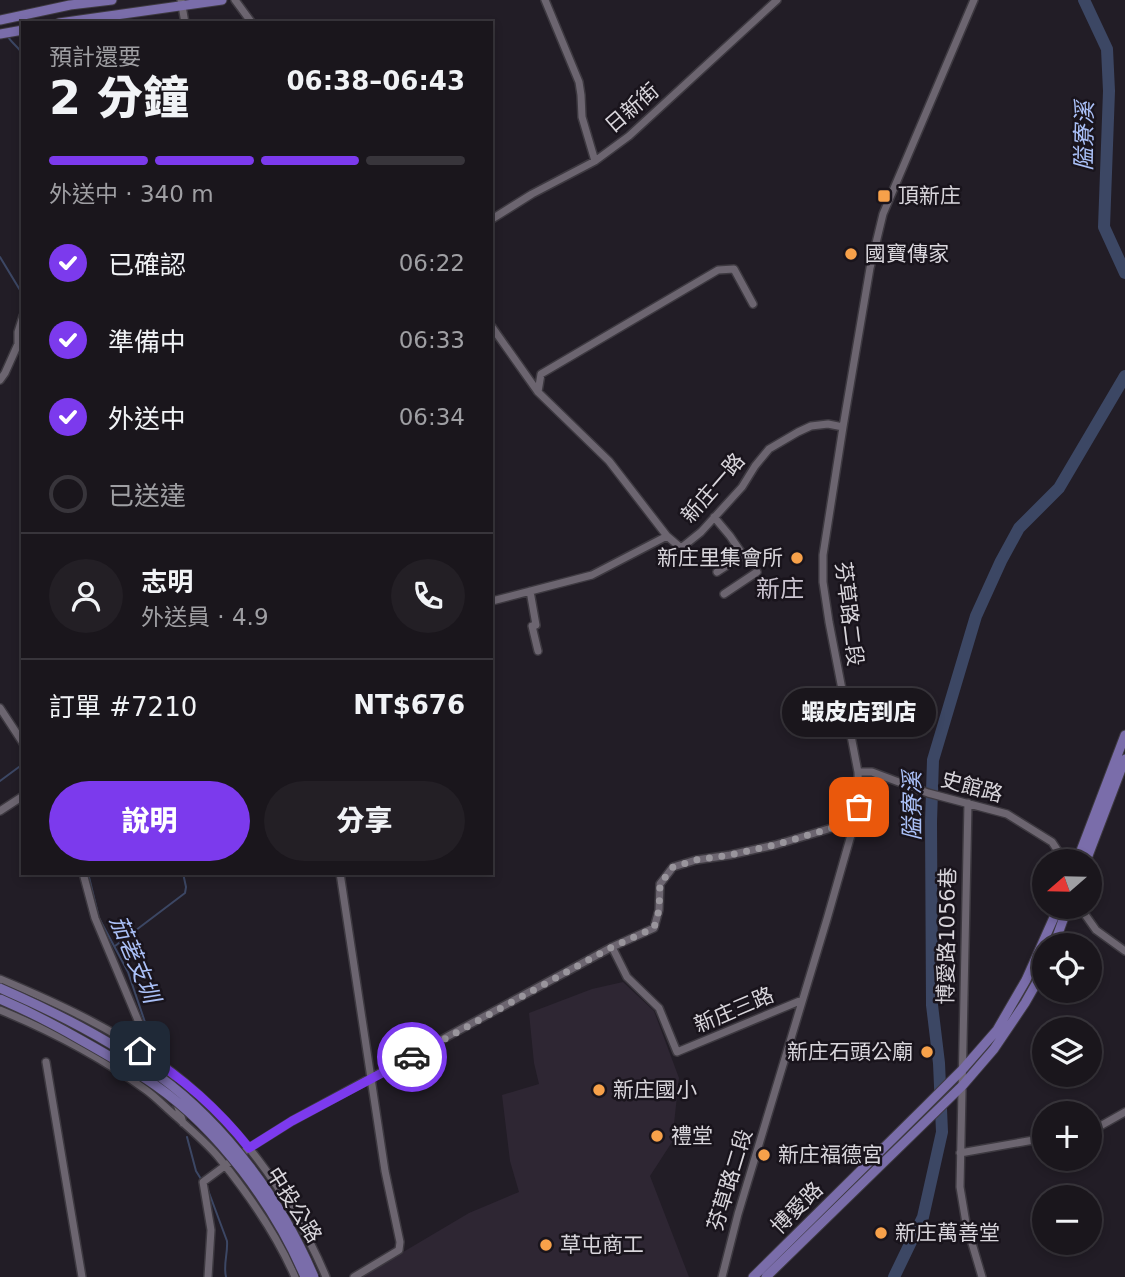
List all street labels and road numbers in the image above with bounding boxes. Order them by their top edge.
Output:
street label: 日新街 [600,78,664,138]
street label: 新庄一路 [676,448,750,528]
street label: 芬草路二段 [831,560,867,668]
street label: 史館路 [938,767,1006,807]
street label: 博愛路1056巷 [934,867,960,1005]
street label: 新庄三路 [691,983,777,1037]
street label: 芬草路二段 [703,1126,757,1234]
street label: 中投公路 [262,1163,326,1247]
street label: 博愛路 [766,1177,828,1239]

